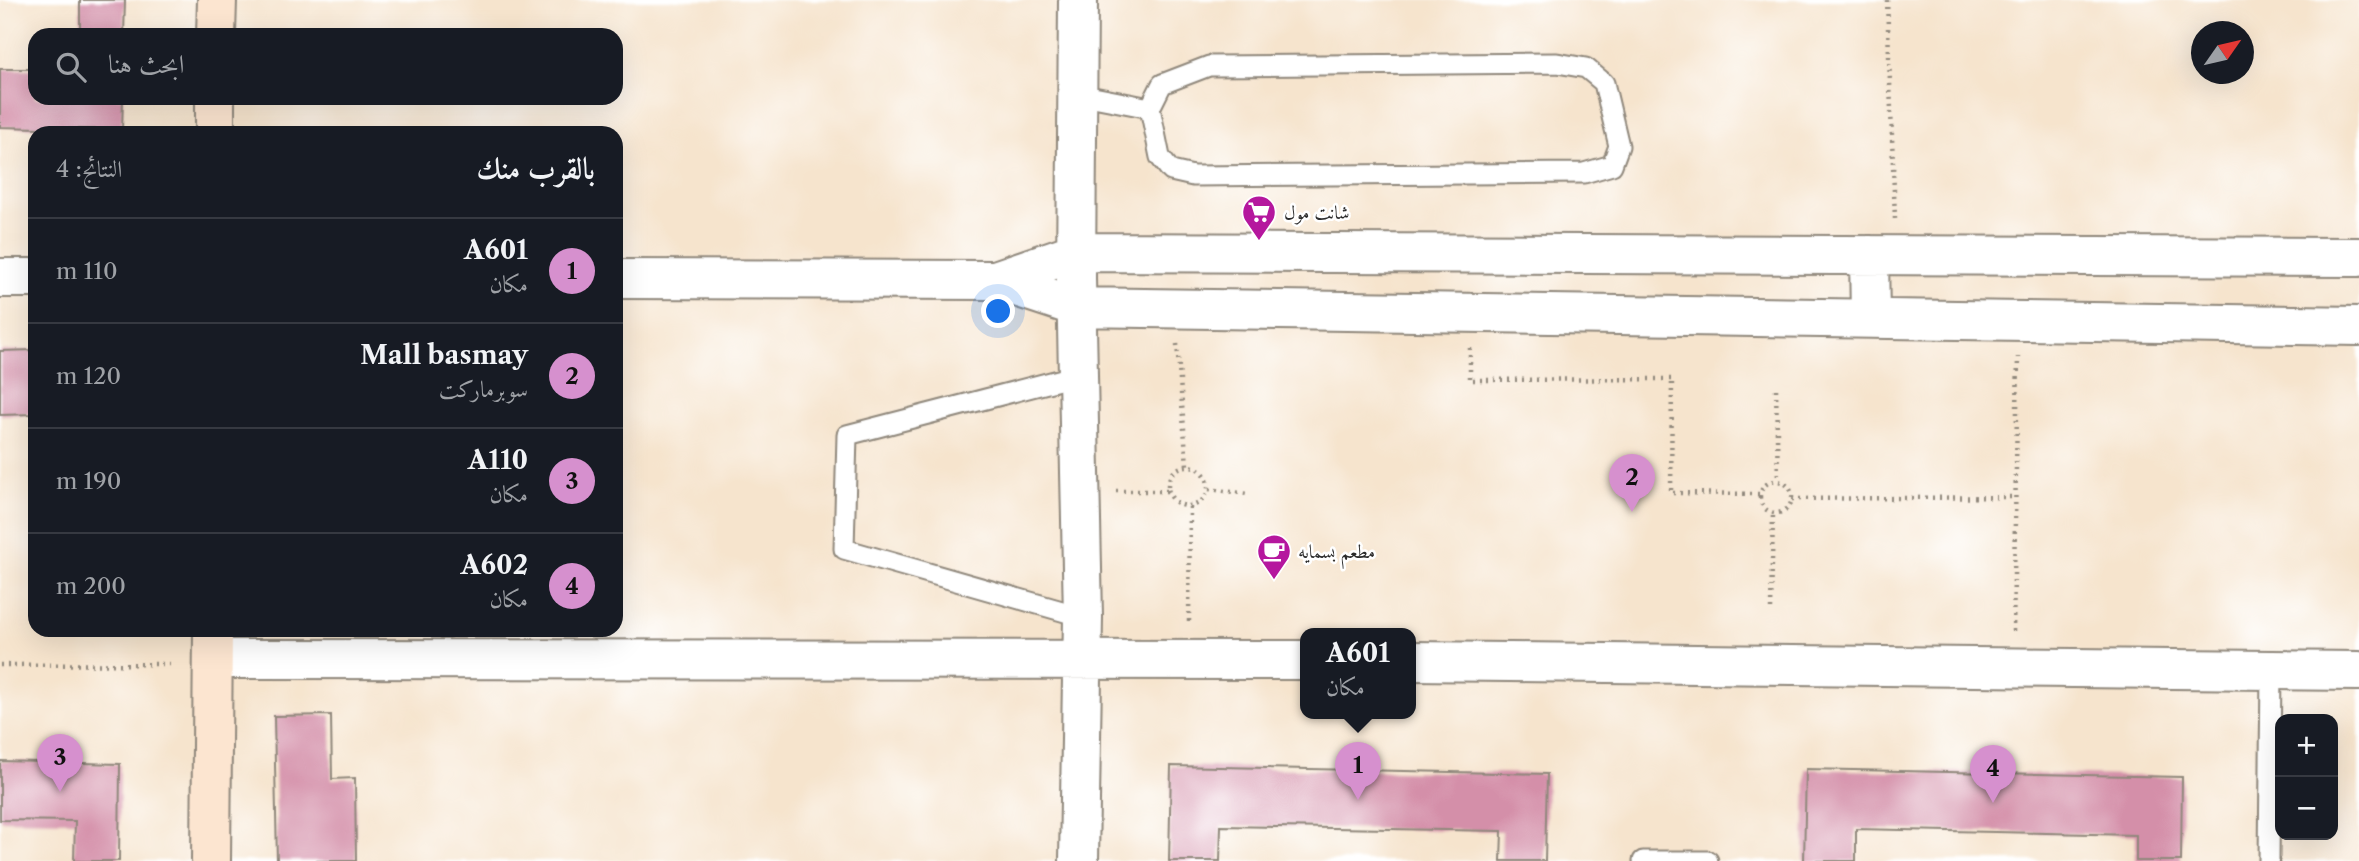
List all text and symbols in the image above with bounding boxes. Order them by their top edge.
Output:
north arrow [2191,21,2254,84]
search box [28,28,623,105]
icon: search [52,48,90,86]
text: ابحث هنا [108,48,184,80]
text: بالقرب منك [477,150,595,187]
text: النتائج: 4 [56,155,122,183]
supermarket icon: شانت مول [1240,193,1278,242]
place label: شانت مول [1284,201,1349,225]
text: A601 [464,234,528,266]
text: 110 m [56,257,117,285]
text: 1 [567,257,577,285]
text: مكان [489,270,528,298]
your location [981,294,1015,328]
text: Mall basmay [360,339,528,371]
text: 120 m [56,362,121,390]
text: 2 [565,362,579,390]
text: سوبرماركت [439,375,528,403]
text: A110 [468,444,528,476]
pin: 2 [1609,454,1655,512]
text: 190 m [56,467,121,495]
text: 3 [566,467,579,495]
text: مكان [489,480,528,508]
cafe icon: مطعم بسمايه [1255,532,1293,581]
place label: مطعم بسمايه [1298,540,1375,570]
text: A602 [460,549,528,581]
text: 200 m [56,572,126,600]
text: 4 [565,572,579,600]
text: مكان [489,585,528,613]
popup [1300,628,1416,719]
text: A601 [1326,637,1390,669]
text: مكان [1326,673,1365,701]
map controls [2275,714,2338,840]
button: + [2275,714,2338,777]
pin: 3 [37,734,83,792]
pin: 1 [1335,742,1381,800]
pin: 4 [1970,745,2016,803]
button: − [2275,777,2338,840]

